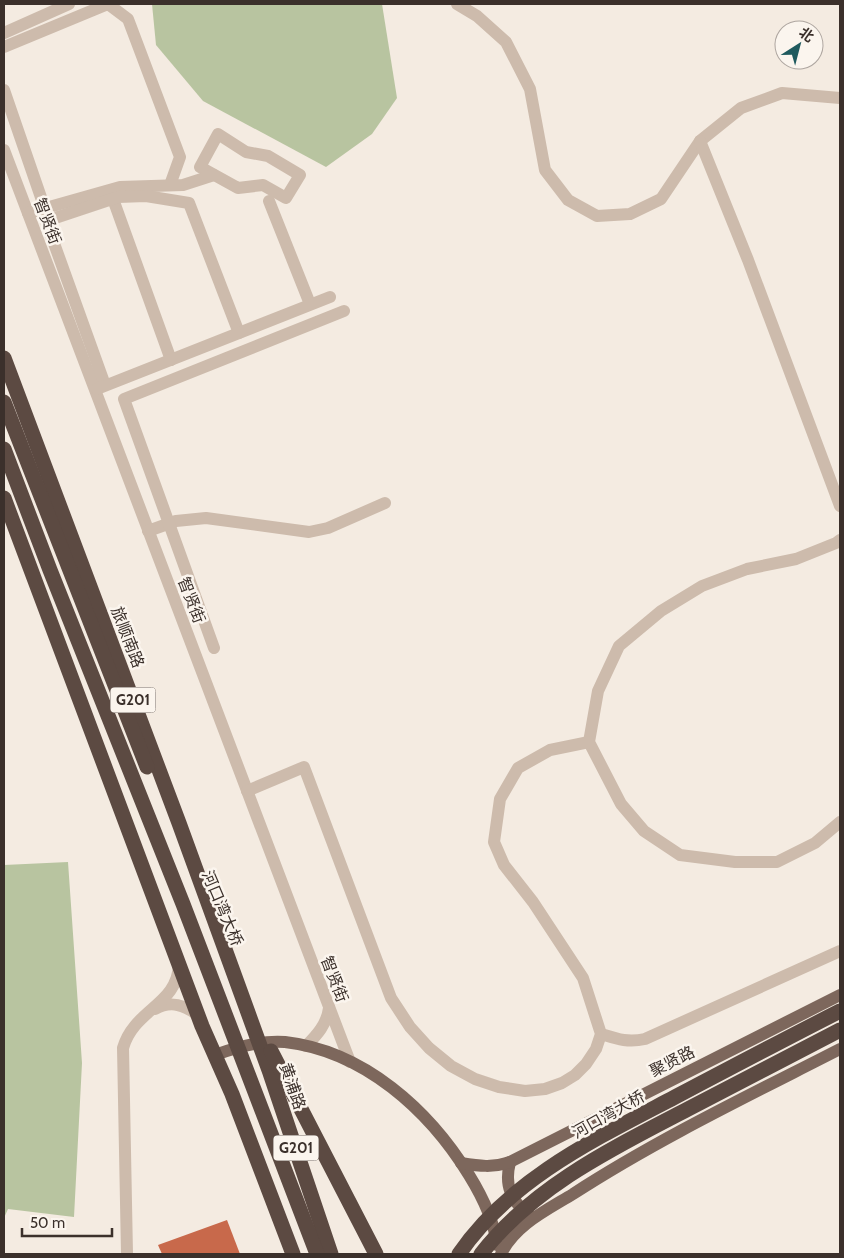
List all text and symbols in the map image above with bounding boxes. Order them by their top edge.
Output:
north arrow [774,20,824,70]
text: 北 [796,23,818,46]
street label: 智贤街 [30,195,65,247]
street label: 智贤街 [174,574,209,626]
street label: 旅顺南路 [107,604,148,670]
road number: G201 [110,688,156,712]
street label: 河口湾大桥 [198,868,247,949]
street label: 智贤街 [317,953,352,1005]
street label: 聚贤路 [647,1042,698,1081]
street label: 黄浦路 [276,1060,309,1112]
street label: 河口湾大桥 [569,1087,648,1142]
road number: G201 [274,1136,318,1160]
scale bar [22,1206,112,1238]
text: 50 m [30,1214,65,1232]

